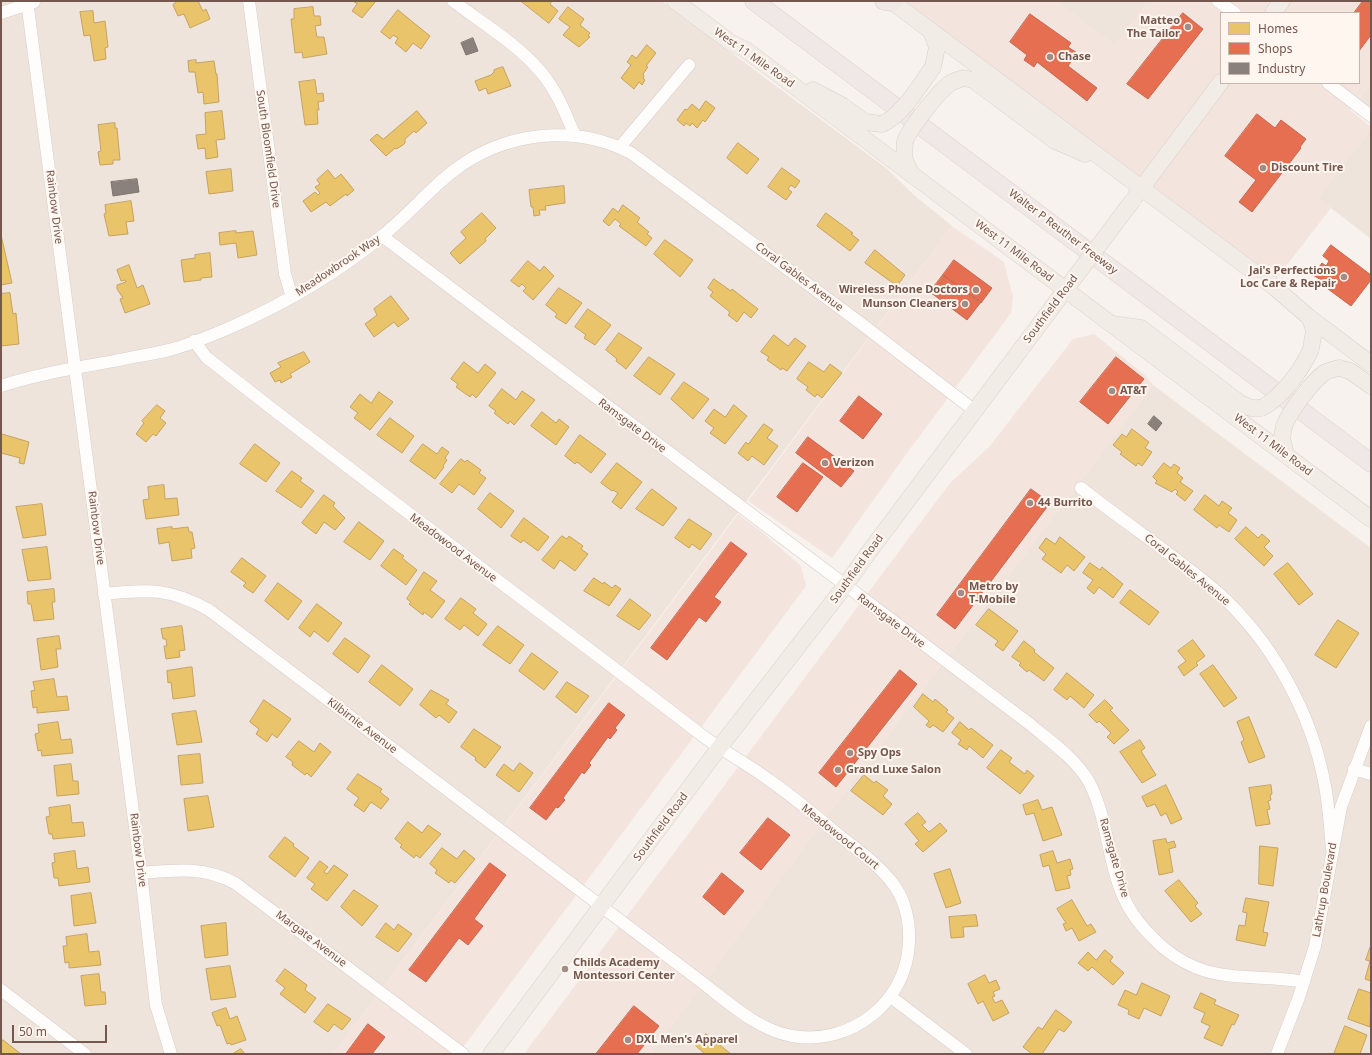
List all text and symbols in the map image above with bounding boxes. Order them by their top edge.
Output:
legend [1220,12,1360,84]
place label: Matteo The Tailor [1127,14,1180,40]
text: Homes [1258,20,1298,37]
marker: Matteo The Tailor [1183,22,1193,32]
street label: West 11 Mile Road [711,25,797,91]
text: Shops [1258,40,1292,57]
place label: Chase [1058,50,1091,64]
marker: Chase [1045,52,1055,62]
text: Industry [1258,60,1305,77]
street label: South Bloomfield Drive [253,89,283,209]
place label: Discount Tire [1271,161,1343,175]
marker: Discount Tire [1258,163,1268,173]
street label: Rainbow Drive [43,169,65,245]
street label: Walter P Reuther Freeway [1006,187,1120,277]
street label: West 11 Mile Road [972,217,1056,285]
street label: Meadowbrook Way [293,233,383,299]
street label: Coral Gables Avenue [752,240,846,314]
place label: Jai's Perfections Loc Care & Repair [1240,264,1336,290]
street label: Southfield Road [1021,272,1081,346]
marker: Jai's Perfections Loc Care & Repair [1339,272,1349,282]
place label: Wireless Phone Doctors [839,283,968,297]
marker: Wireless Phone Doctors [971,285,981,295]
place label: Munson Cleaners [862,297,957,311]
marker: Munson Cleaners [960,299,970,309]
place label: AT&T [1120,384,1147,398]
marker: AT&T [1107,386,1117,396]
street label: Ramsgate Drive [595,396,669,456]
street label: West 11 Mile Road [1231,411,1315,479]
place label: Verizon [833,456,874,470]
marker: Verizon [820,458,830,468]
street label: Rainbow Drive [85,490,107,566]
place label: 44 Burrito [1038,496,1093,510]
marker: 44 Burrito [1025,498,1035,508]
street label: Meadowood Avenue [407,511,499,585]
street label: Coral Gables Avenue [1141,531,1233,609]
street label: Southfield Road [828,532,886,606]
place label: Metro by T-Mobile [969,580,1018,606]
marker: Metro by T-Mobile [956,588,966,598]
street label: Ramsgate Drive [854,591,928,651]
street label: Kilbirnie Avenue [325,695,399,757]
place label: Spy Ops [858,746,901,760]
marker: Spy Ops [845,748,855,758]
place label: Grand Luxe Salon [846,763,941,777]
marker: Grand Luxe Salon [833,765,843,775]
street label: Southfield Road [631,790,691,864]
street label: Meadowood Court [799,802,881,872]
street label: Rainbow Drive [127,812,149,888]
street label: Ramsgate Drive [1096,817,1132,899]
street label: Lathrup Boulevard [1310,842,1340,938]
street label: Margate Avenue [273,908,349,970]
place label: Childs Academy Montessori Center [573,956,675,982]
marker: Childs Academy Montessori Center [560,964,570,974]
scale bar [14,1017,109,1043]
text: 50 m [19,1023,47,1040]
place label: DXL Men's Apparel [636,1033,738,1047]
marker: DXL Men's Apparel [623,1035,633,1045]

